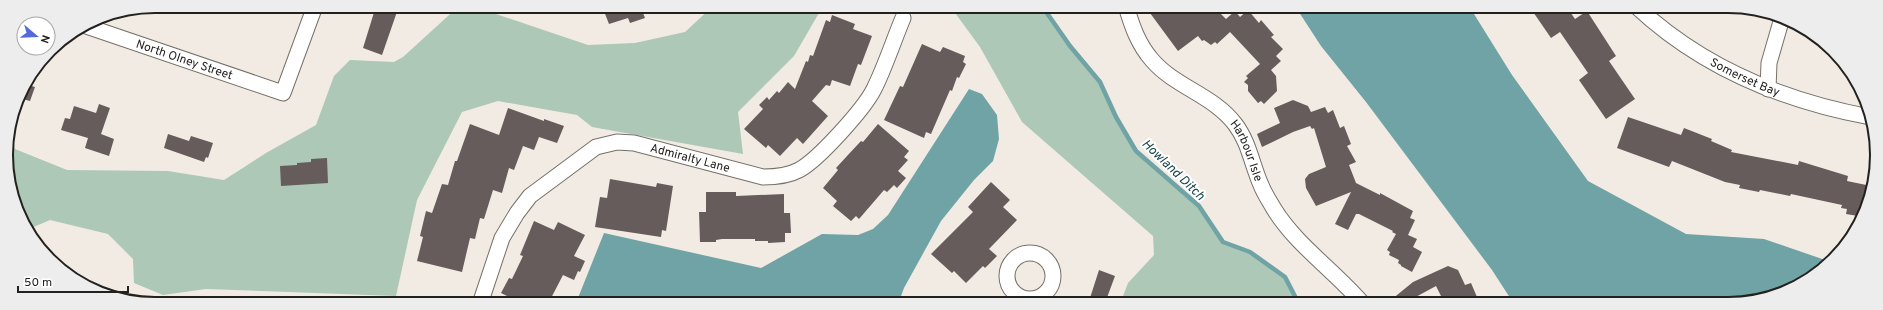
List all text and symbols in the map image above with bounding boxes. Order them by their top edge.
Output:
north arrow [16,16,56,56]
text: N [37,33,52,45]
street label: North Olney Street [134,37,235,84]
street label: Somerset Bay [1707,55,1782,101]
street label: Harbour Isle [1226,117,1266,184]
water label: Howland Ditch [1138,137,1207,204]
street label: Admiralty Lane [648,141,732,177]
scale bar [18,268,128,294]
text: 50 m [24,275,52,291]

